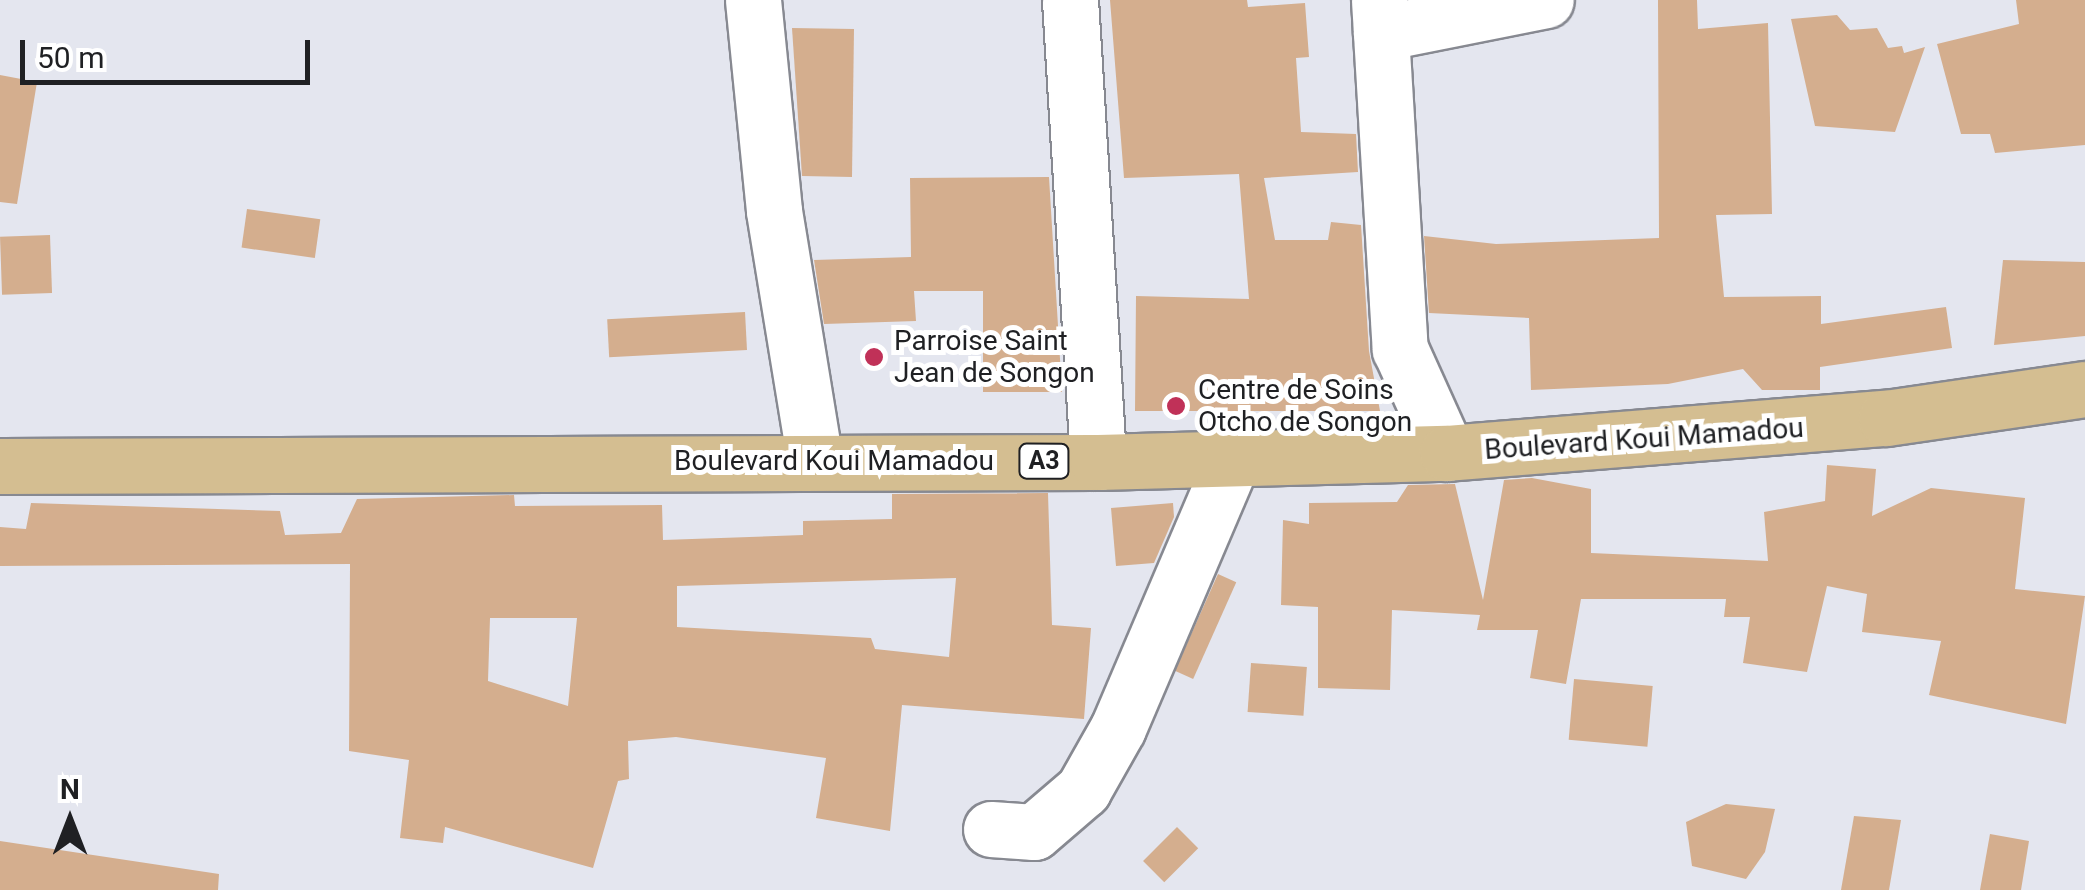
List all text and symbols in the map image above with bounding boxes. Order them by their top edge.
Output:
scale bar [25,20,315,82]
text: 50 m [37,40,104,75]
place label: Parroise Saint Jean de Songon [894,324,1095,390]
marker: Parroise Saint Jean de Songon [863,346,885,368]
place label: Centre de Soins Otcho de Songon [1198,373,1412,439]
marker: Centre de Soins Otcho de Songon [1163,393,1189,419]
street label: Boulevard Koui Mamadou [1483,411,1805,467]
road number: A3 [1016,441,1072,481]
street label: Boulevard Koui Mamadou [674,444,994,478]
north arrow [20,770,120,870]
text: N [60,773,80,806]

